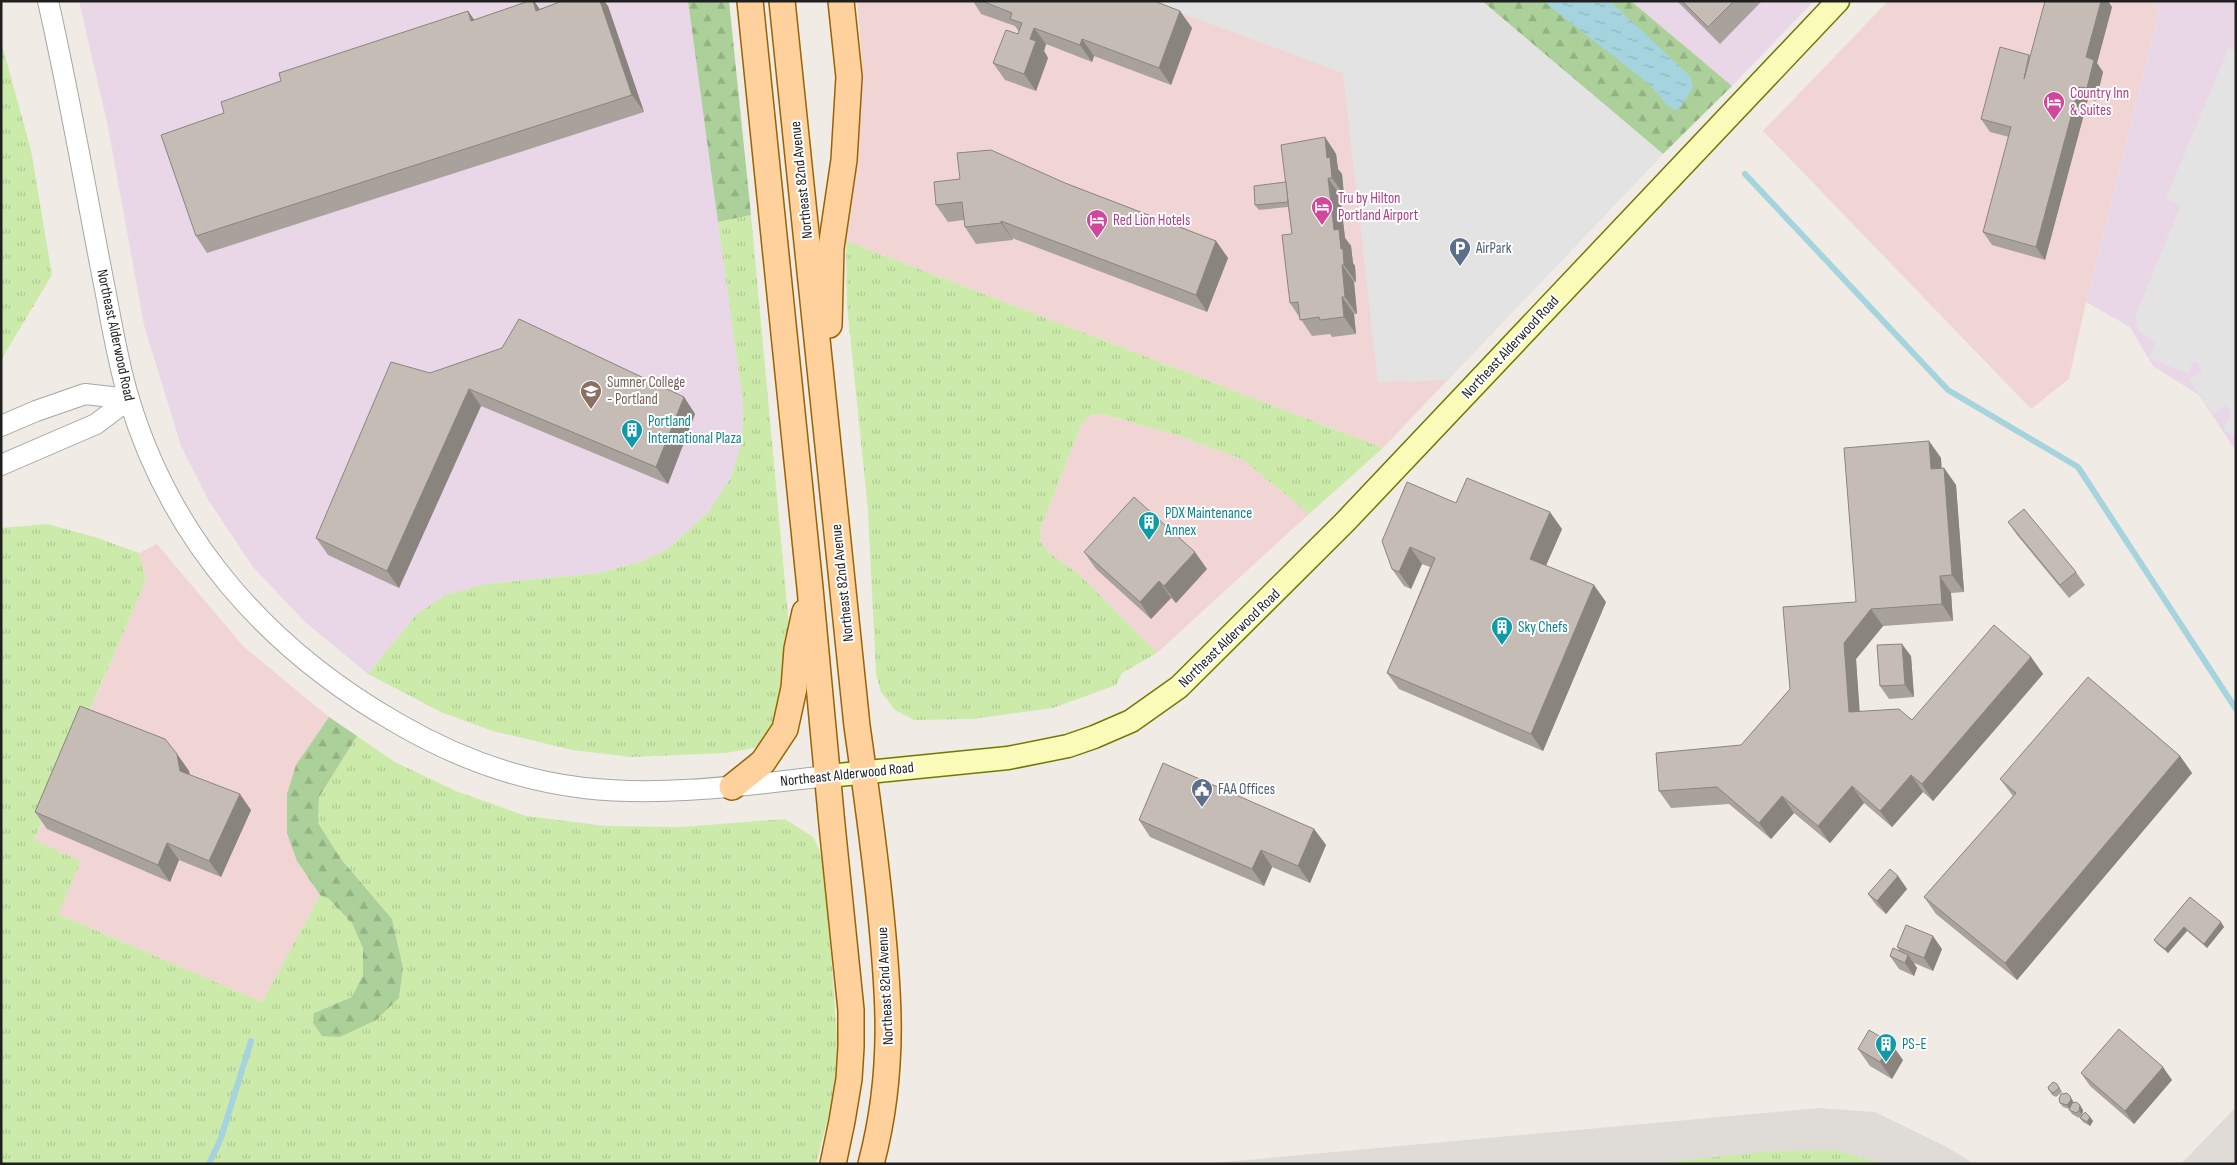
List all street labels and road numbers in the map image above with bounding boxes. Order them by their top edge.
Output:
street label: Northeast 82nd Avenue [786,120,817,240]
street label: Northeast Alderwood Road [92,268,139,403]
street label: Northeast Alderwood Road [1458,292,1563,403]
street label: Northeast 82nd Avenue [827,523,858,643]
street label: Northeast Alderwood Road [1174,585,1284,692]
street label: Northeast Alderwood Road [779,758,915,791]
street label: Northeast 82nd Avenue [873,926,898,1045]

